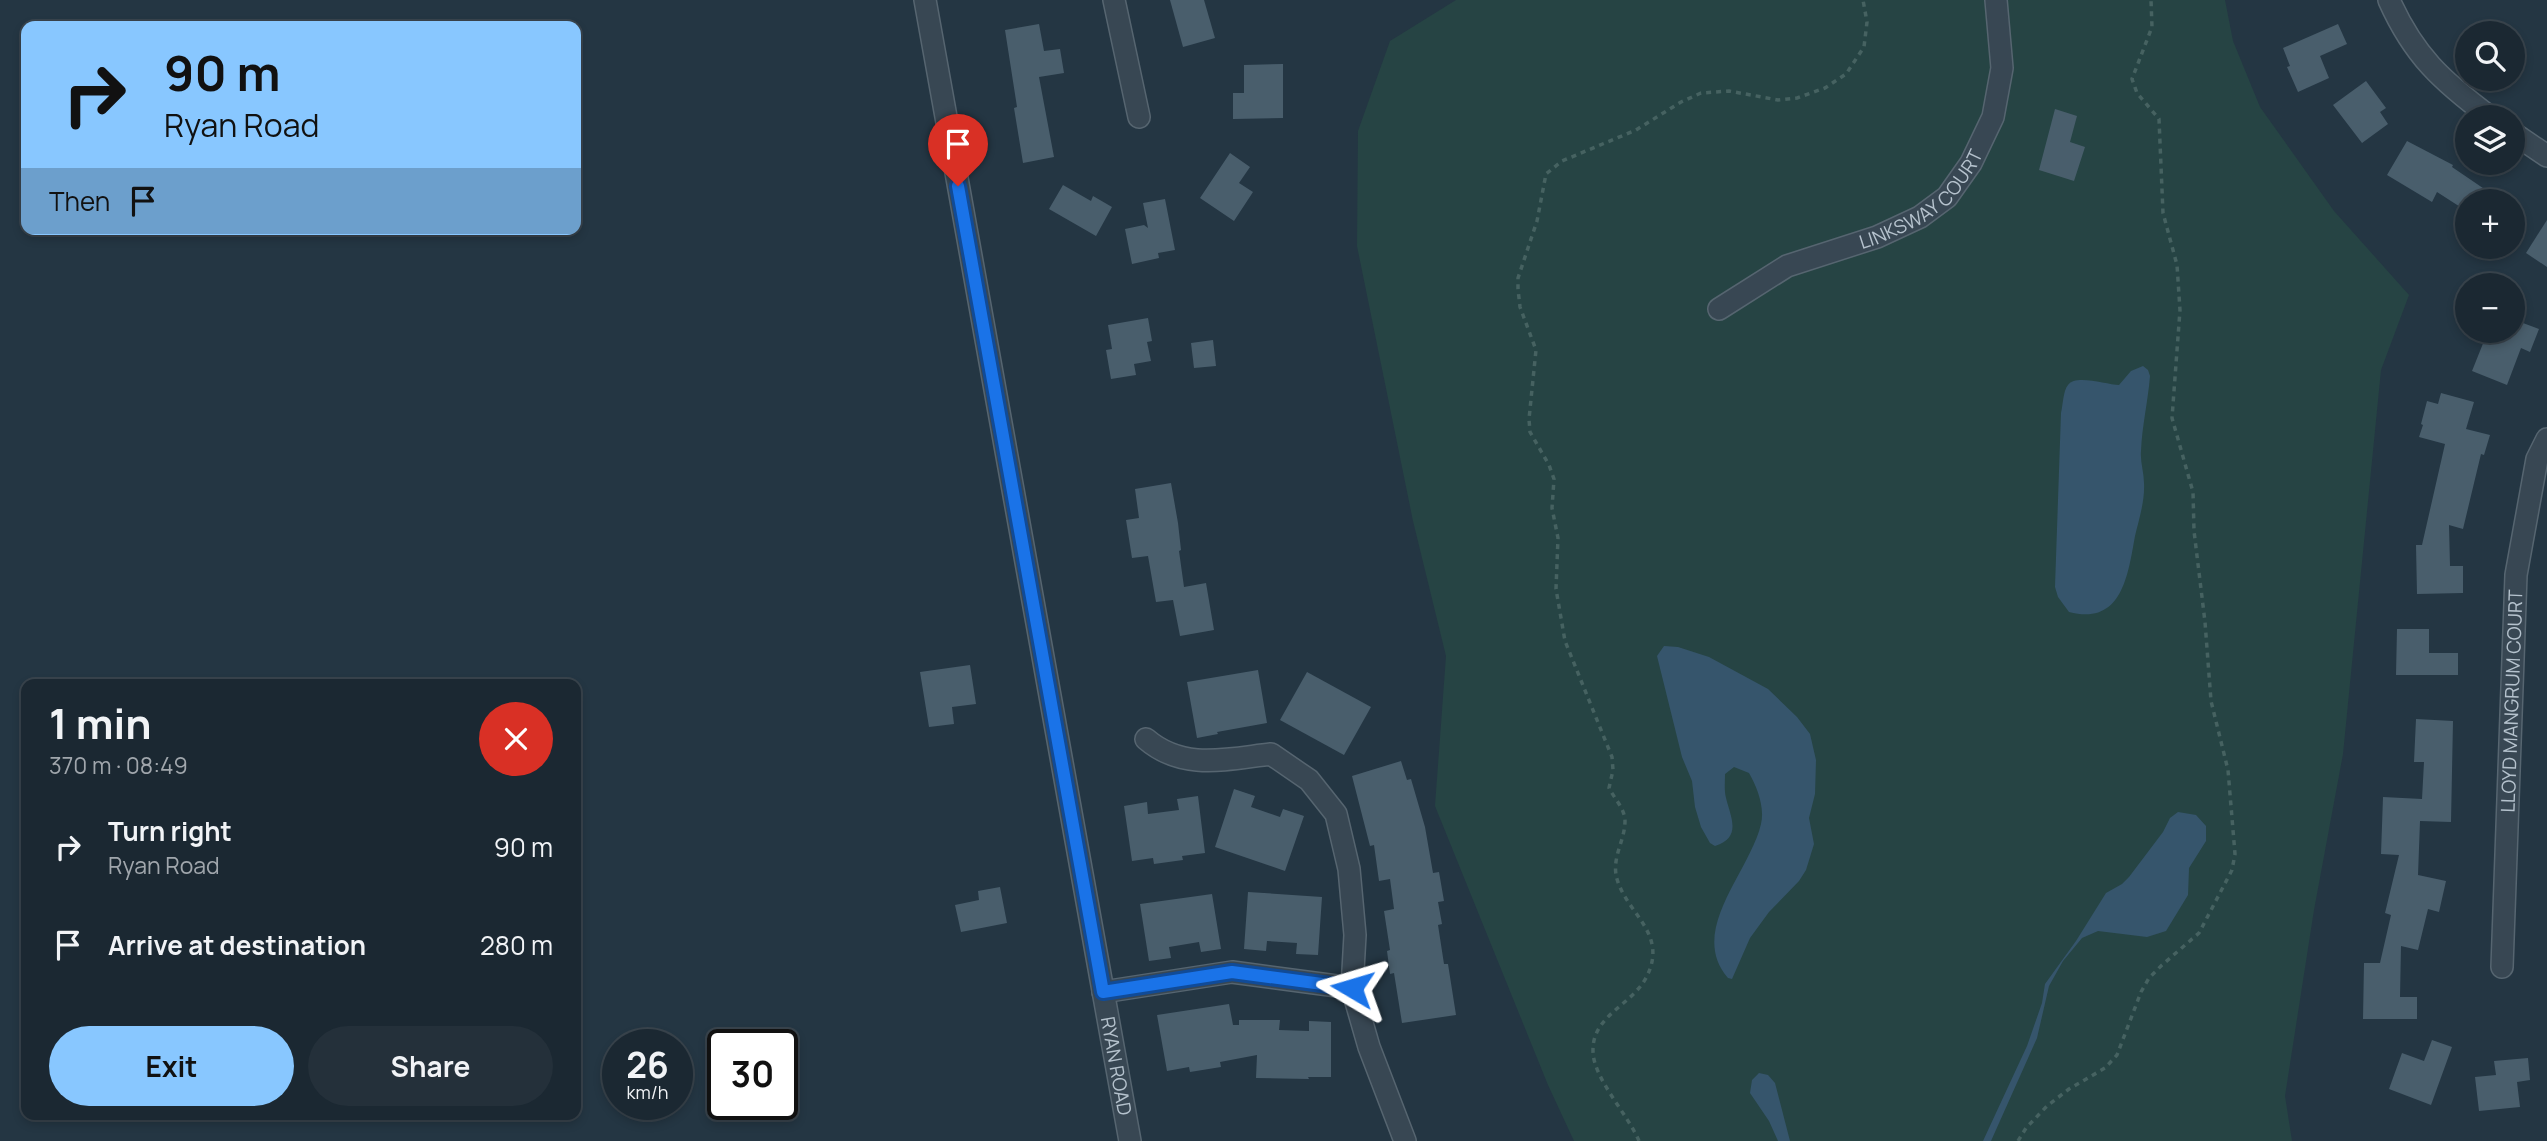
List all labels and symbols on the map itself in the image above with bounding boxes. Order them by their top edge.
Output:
pin [928,114,988,186]
street label: LINKSWAY COURT [1856,145,1989,255]
street label: LLOYD MANGRUM COURT [2495,589,2528,813]
position arrow [1315,951,1389,1025]
street label: RYAN ROAD [1095,1014,1138,1117]
speed limit sign: 30 [707,1029,798,1120]

